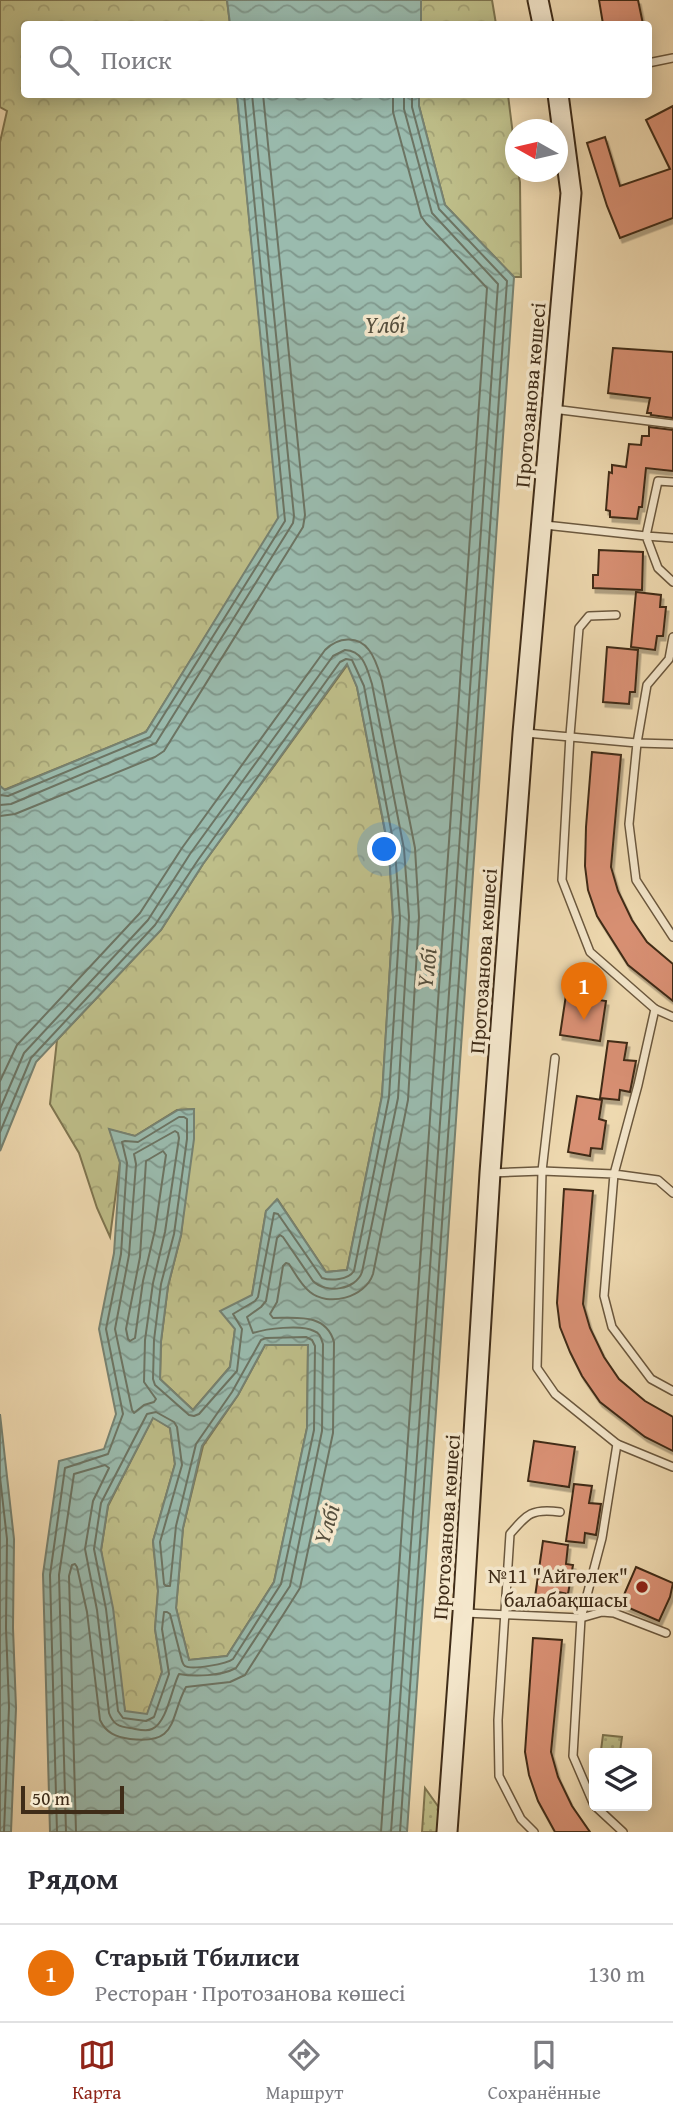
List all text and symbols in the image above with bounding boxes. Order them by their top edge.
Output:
search box [21,21,652,98]
text: Поиск [101,40,172,79]
icon: search [45,41,83,79]
north arrow [505,119,568,182]
street label: Протозанова көшесі [506,301,554,489]
water label: Үлбі [365,308,405,341]
your location [367,832,401,866]
street label: Протозанова көшесі [461,867,505,1055]
water label: Үлбі [407,946,445,990]
pin: 1 [561,962,607,1020]
street label: Протозанова көшесі [424,1433,468,1621]
water label: Үлбі [304,1500,348,1548]
place label: №11 "Айгөлек" балабақшасы [488,1560,628,1615]
marker: №11 "Айгөлек" балабақшасы [634,1579,650,1595]
map controls [589,1748,652,1811]
button: layers [589,1748,652,1811]
scale bar [21,1783,124,1815]
text: 50 m [32,1784,70,1812]
text: Рядом [28,1856,119,1900]
text: Старый Тбилиси [95,1937,300,1976]
text: 1 [45,1957,57,1990]
text: 130 m [588,1957,645,1990]
text: Ресторан · Протозанова көшесі [95,1976,406,2009]
tab: Карта [72,2036,121,2106]
tab: Маршрут [266,2036,343,2106]
tab: Сохранённые [488,2036,601,2106]

